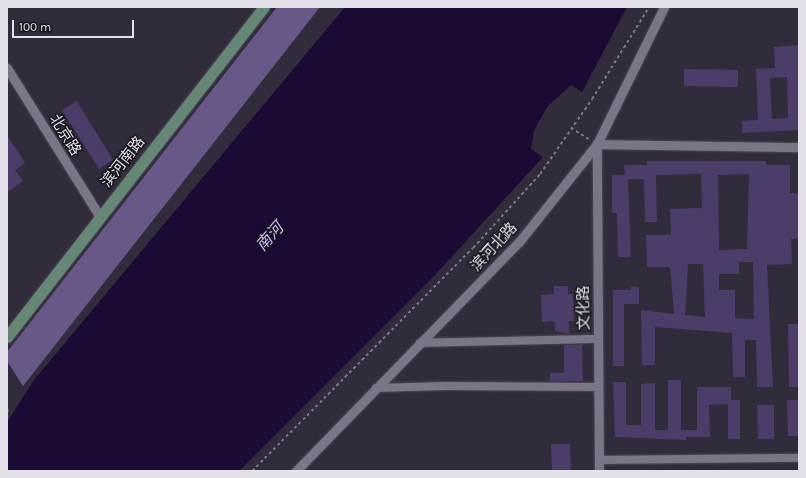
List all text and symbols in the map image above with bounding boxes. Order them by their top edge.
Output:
scale bar [14,12,136,38]
text: 100 m [19,20,51,34]
street label: 北京路 [45,111,85,159]
street label: 滨河南路 [97,133,149,191]
water label: 南河 [252,219,288,255]
street label: 滨河北路 [467,219,521,275]
street label: 文化路 [575,285,593,331]

